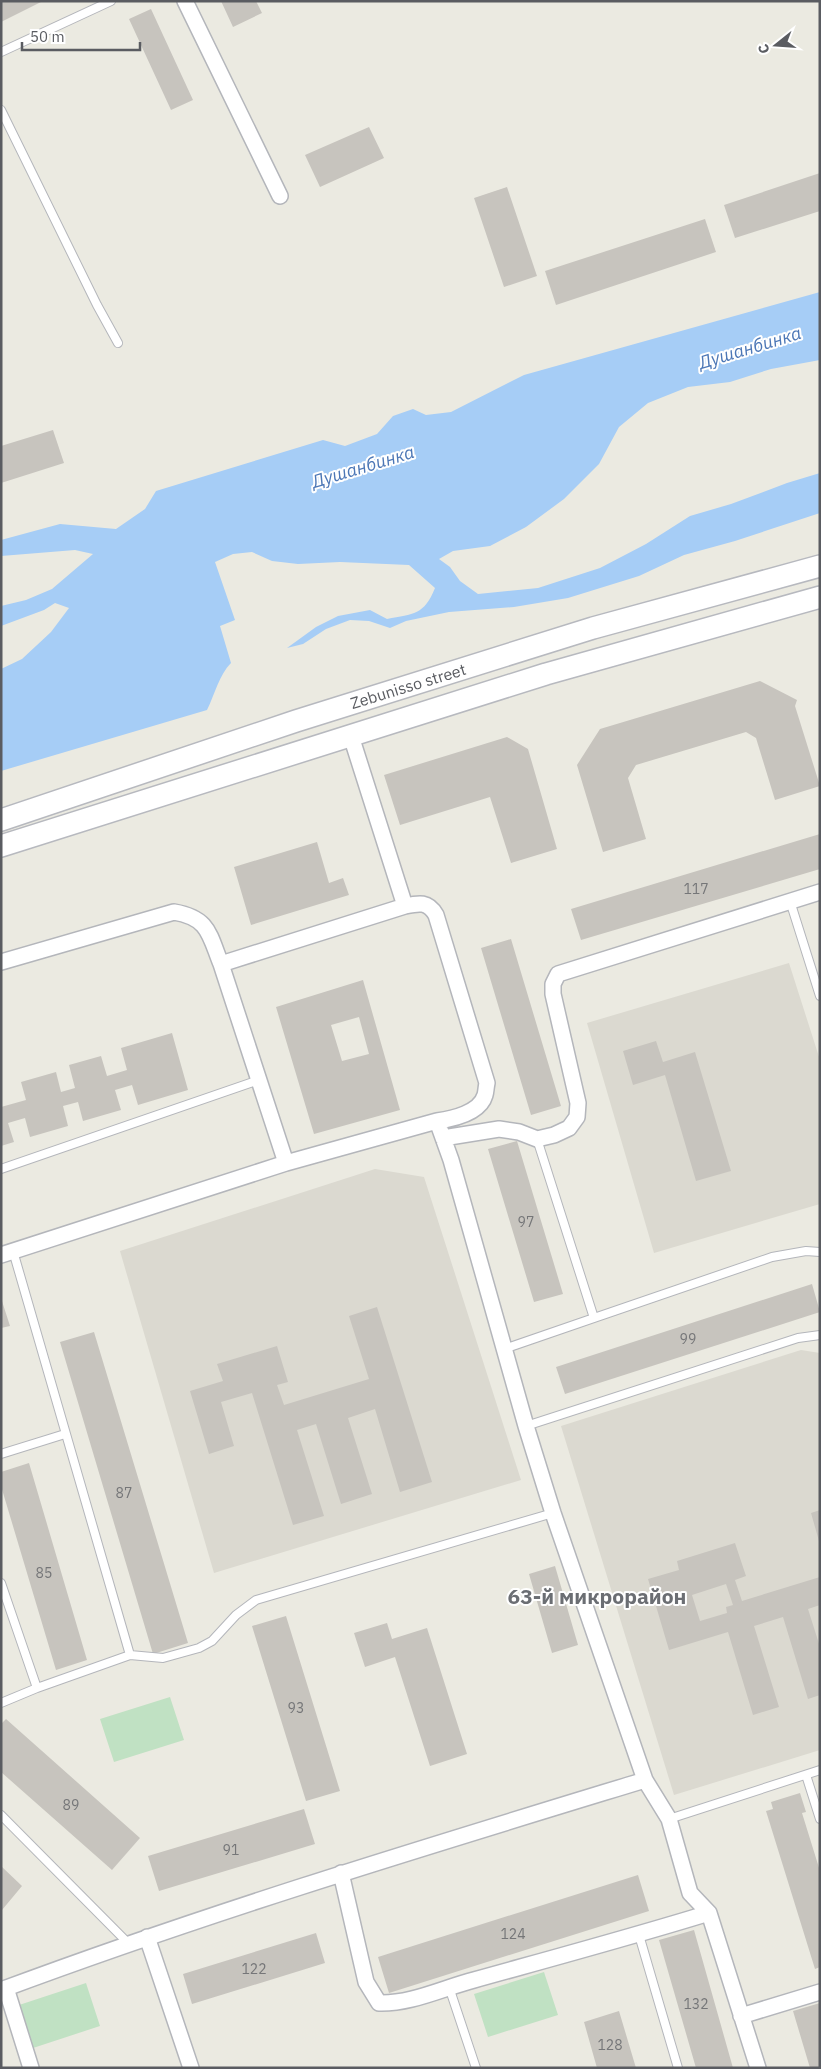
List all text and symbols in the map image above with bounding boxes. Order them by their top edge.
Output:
scale bar [22,20,140,52]
north arrow [751,20,801,70]
text: 50 m [30,27,65,46]
text: С [754,42,774,56]
water label: Душанбинка [694,321,804,375]
water label: Душанбинка [307,440,417,494]
street label: Zebunisso street [348,659,468,713]
house number: 117 [683,880,709,898]
house number: 97 [518,1213,534,1231]
house number: 99 [680,1330,696,1348]
house number: 87 [116,1484,132,1502]
house number: 85 [36,1564,52,1582]
district label: 63-й микрорайон [508,1582,686,1610]
house number: 93 [288,1699,304,1717]
house number: 89 [63,1796,79,1814]
house number: 91 [223,1841,239,1859]
house number: 124 [500,1925,526,1943]
house number: 122 [241,1960,267,1978]
house number: 132 [683,1995,709,2013]
house number: 128 [597,2036,623,2054]

